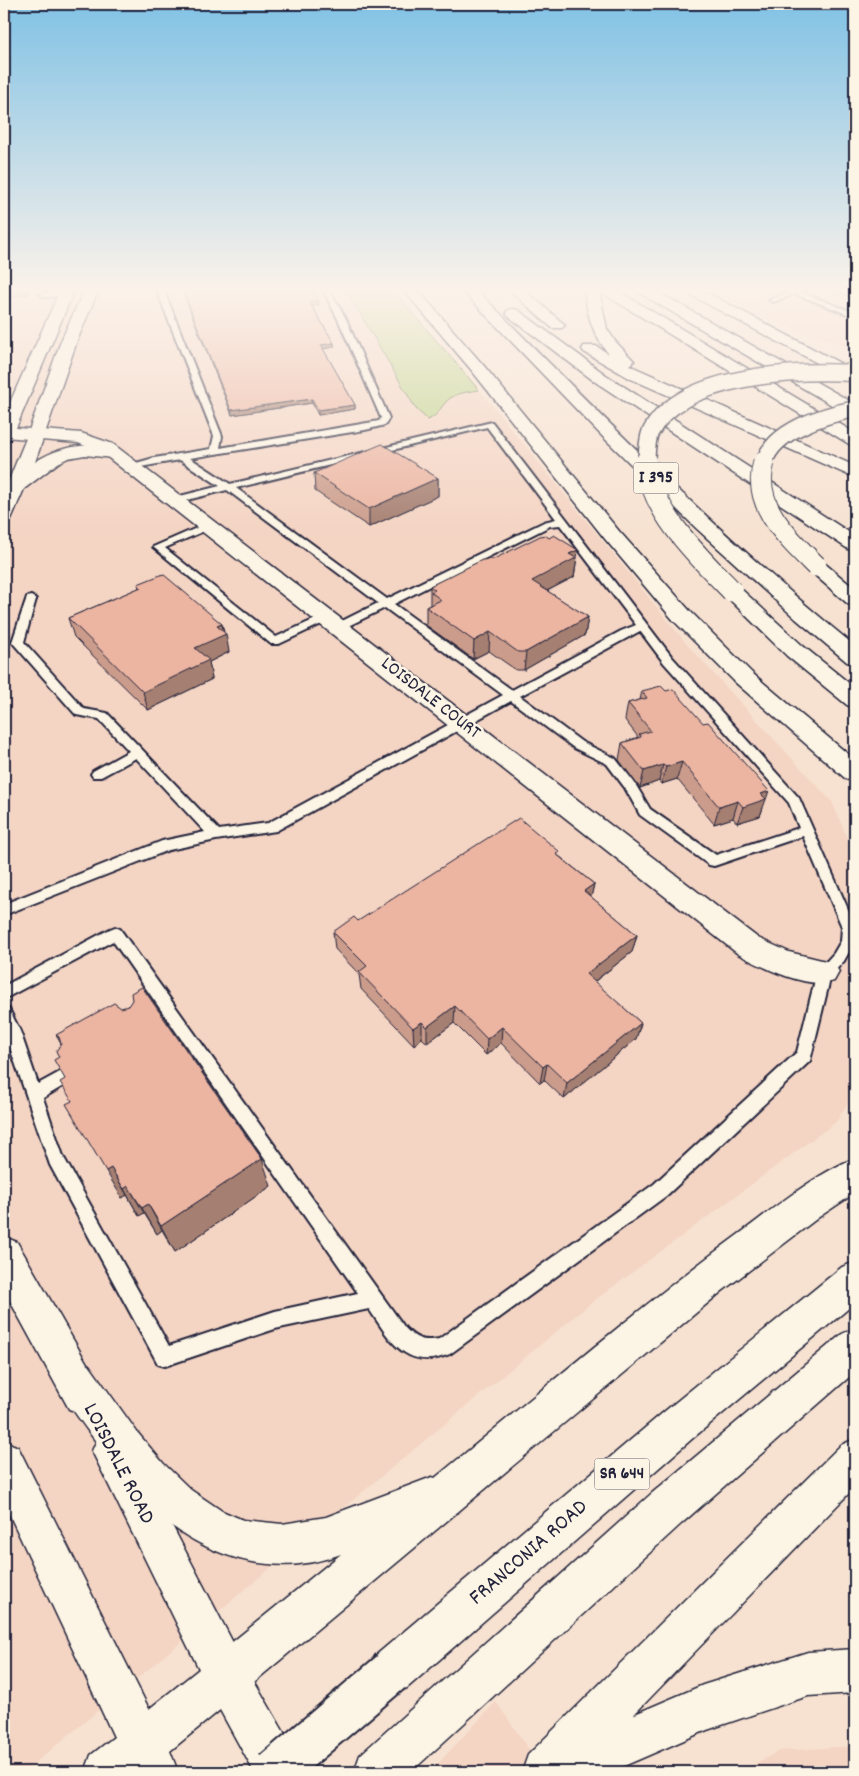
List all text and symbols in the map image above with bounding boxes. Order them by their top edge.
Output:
road number: I 395 [634,462,678,493]
street label: LOISDALE COURT [374,651,486,747]
street label: LOISDALE ROAD [74,1398,162,1530]
road number: SR 644 [594,1458,650,1490]
street label: FRANCONIA ROAD [463,1493,595,1613]

